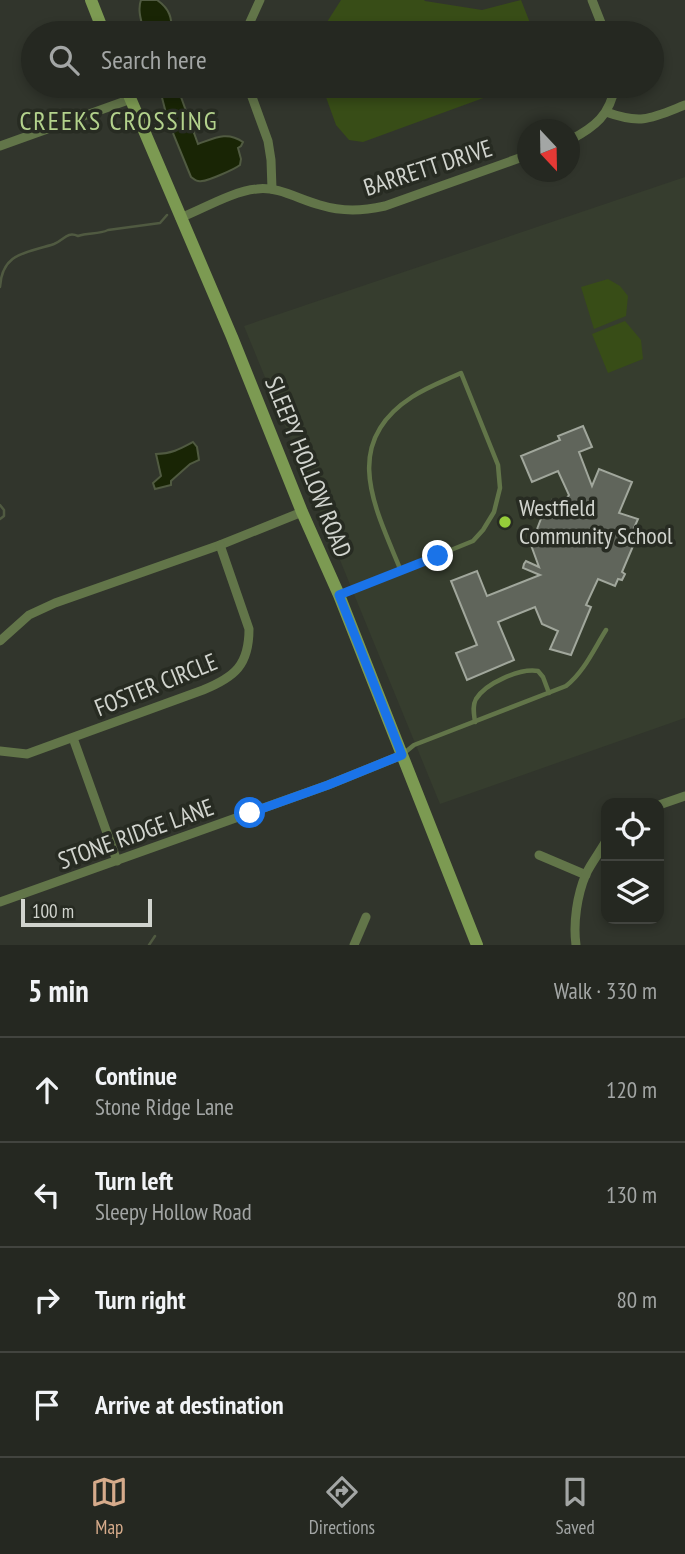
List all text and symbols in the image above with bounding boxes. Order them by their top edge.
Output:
search box [21,21,664,98]
icon: search [45,41,83,79]
text: Search here [101,43,207,76]
district label: CREEKS CROSSING [19,104,219,137]
north arrow [517,119,580,182]
street label: BARRETT DRIVE [360,132,496,203]
street label: SLEEPY HOLLOW ROAD [258,372,359,562]
place label: Westfield Community School [519,492,673,551]
marker: Westfield Community School [497,514,513,530]
route end [422,540,453,571]
street label: FOSTER CIRCLE [90,646,222,723]
street label: STONE RIDGE LANE [54,791,218,876]
route start [234,797,265,828]
map controls [601,798,664,924]
button: locate [601,798,664,861]
button: layers [601,861,664,924]
scale bar [21,896,152,928]
text: 100 m [32,899,74,923]
text: 5 min [28,971,89,1010]
text: Walk · 330 m [554,976,657,1005]
text: Continue [95,1059,177,1092]
icon: ahead [28,1071,66,1109]
text: 120 m [606,1075,657,1104]
text: Stone Ridge Lane [95,1092,234,1121]
text: Turn left [95,1164,173,1197]
icon: left [28,1176,66,1214]
text: 130 m [606,1180,657,1209]
text: Sleepy Hollow Road [95,1197,252,1226]
icon: right [28,1281,66,1319]
text: Turn right [95,1283,186,1316]
text: 80 m [616,1285,657,1314]
icon: arrive [28,1386,66,1424]
text: Arrive at destination [95,1388,284,1421]
tab: Map [90,1473,128,1539]
tab: Directions [309,1473,375,1539]
tab: Saved [556,1473,595,1539]

